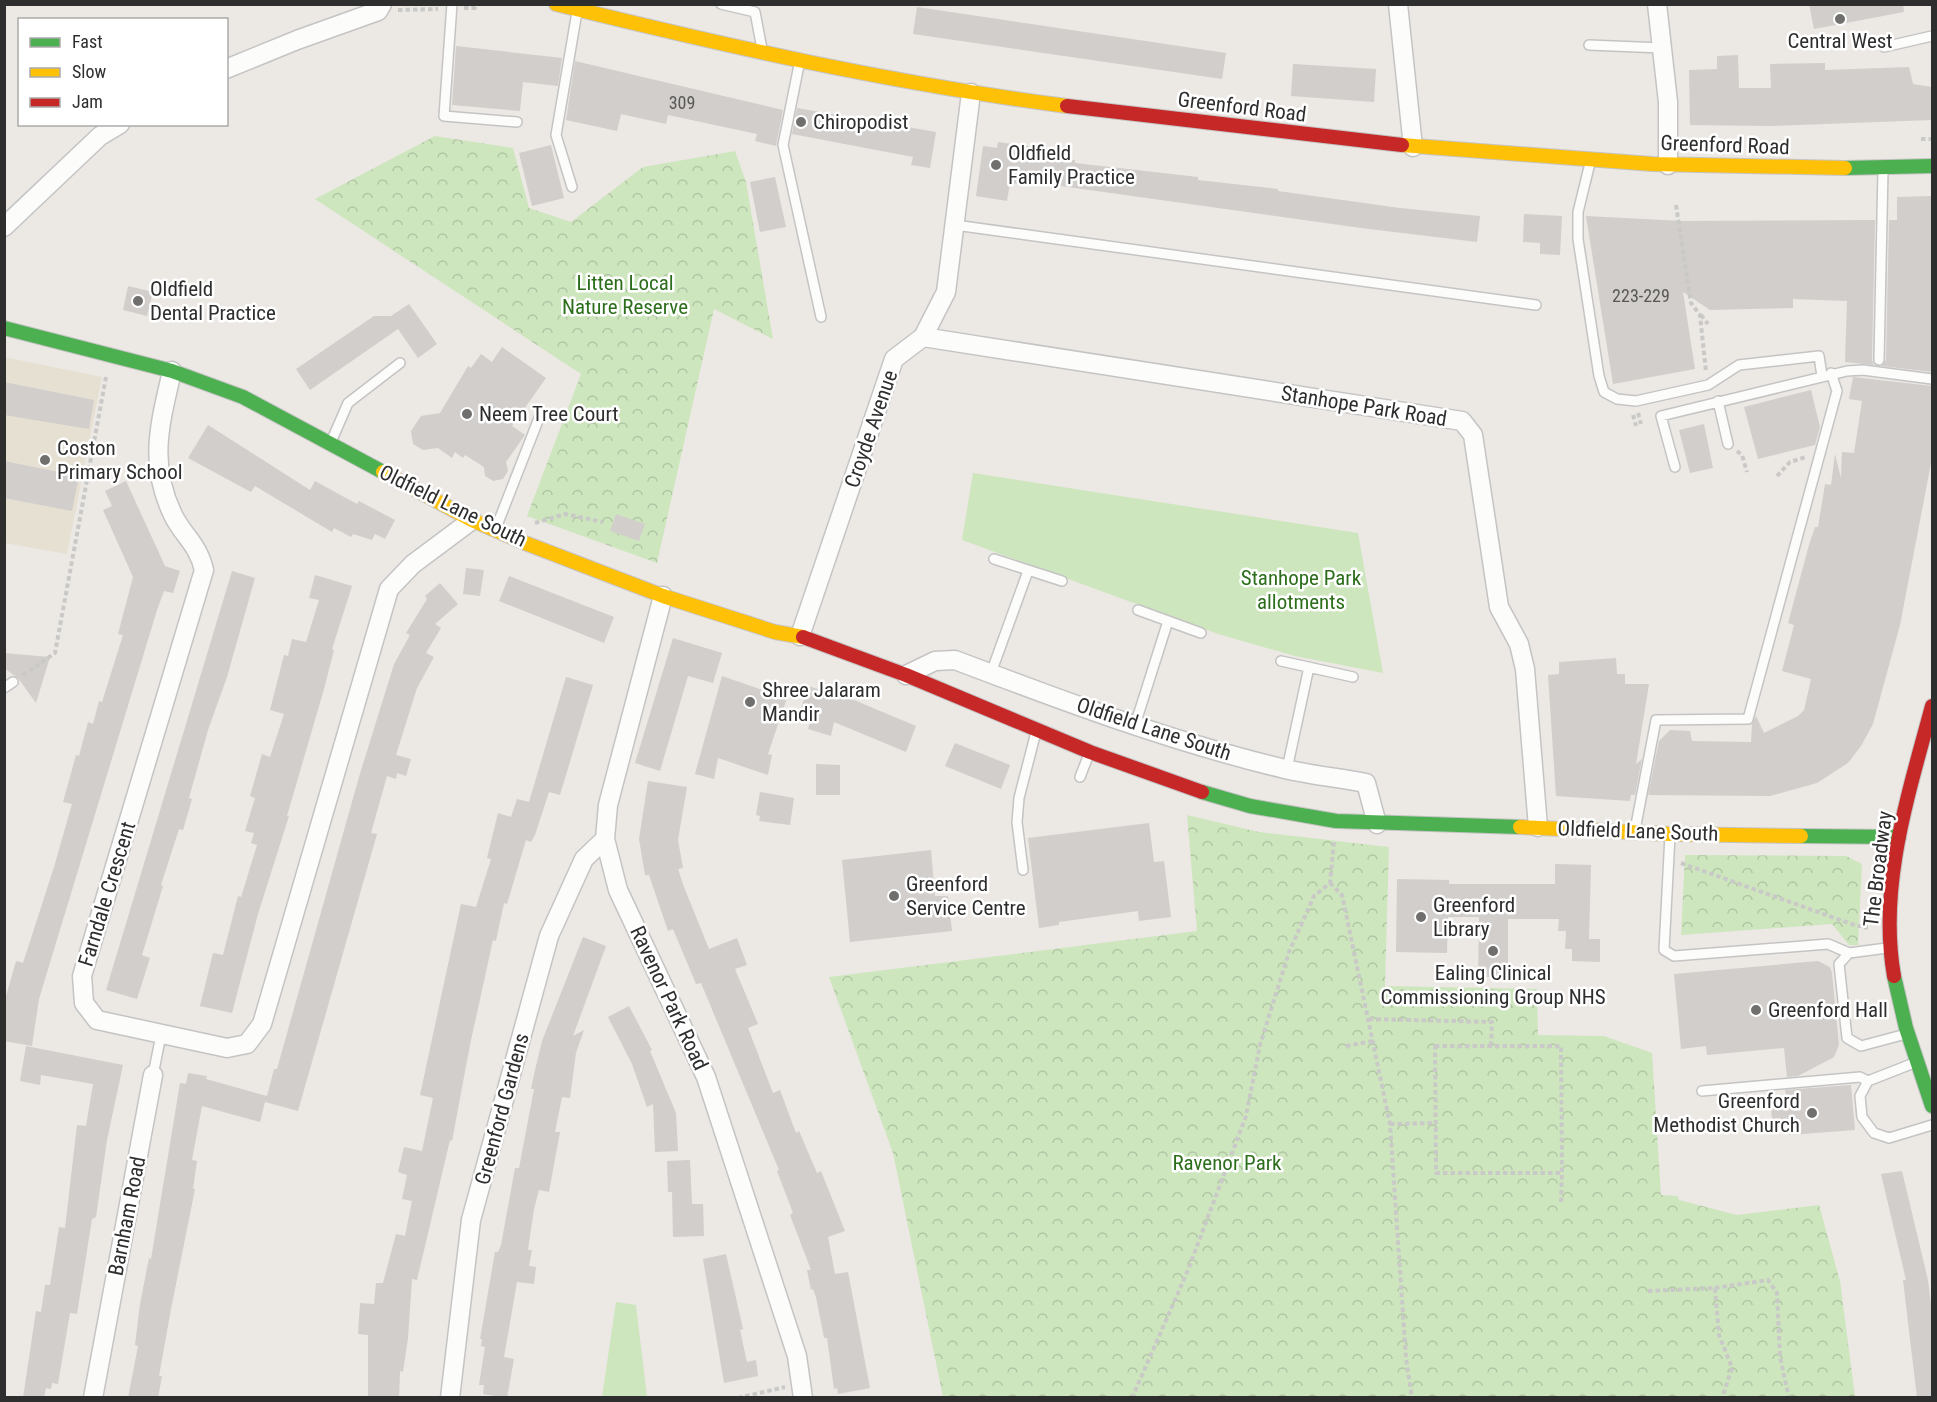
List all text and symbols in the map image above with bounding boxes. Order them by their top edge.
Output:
marker: Central West [1833,12,1847,26]
legend [18,18,228,126]
place label: Central West [1787,29,1893,53]
text: Fast [72,31,103,52]
text: Slow [72,61,107,82]
street label: Greenford Road [1176,87,1308,127]
text: Jam [72,91,103,112]
house number: 309 [669,92,695,113]
place label: Chiropodist [813,110,909,134]
marker: Chiropodist [794,115,808,129]
street label: Greenford Road [1660,131,1790,159]
place label: Oldfield Family Practice [1008,141,1135,189]
marker: Oldfield Family Practice [989,158,1003,172]
park label: Litten Local Nature Reserve [562,271,688,319]
place label: Oldfield Dental Practice [150,277,276,325]
house number: 223-229 [1612,285,1670,306]
marker: Oldfield Dental Practice [131,294,145,308]
street label: Croyde Avenue [840,367,902,491]
street label: Stanhope Park Road [1279,381,1449,431]
place label: Neem Tree Court [479,402,619,426]
marker: Neem Tree Court [460,407,474,421]
place label: Coston Primary School [57,436,183,484]
marker: Coston Primary School [38,453,52,467]
street label: Oldfield Lane South [375,460,531,552]
park label: Stanhope Park allotments [1241,566,1362,614]
place label: Shree Jalaram Mandir [762,678,881,726]
street label: Oldfield Lane South [1074,693,1234,765]
marker: Shree Jalaram Mandir [743,695,757,709]
street label: The Broadway [1859,809,1897,928]
street label: Oldfield Lane South [1557,816,1719,846]
street label: Farndale Crescent [74,819,140,969]
place label: Greenford Service Centre [906,872,1026,920]
marker: Greenford Service Centre [887,889,901,903]
place label: Greenford Library [1433,893,1515,941]
marker: Greenford Library [1414,910,1428,924]
street label: Ravenor Park Road [625,922,713,1074]
marker: Ealing Clinical Commissioning Group NHS [1486,944,1500,958]
place label: Ealing Clinical Commissioning Group NHS [1380,961,1606,1009]
place label: Greenford Hall [1768,998,1888,1022]
marker: Greenford Hall [1749,1003,1763,1017]
street label: Greenford Gardens [470,1031,534,1187]
place label: Greenford Methodist Church [1653,1089,1800,1137]
marker: Greenford Methodist Church [1805,1106,1819,1120]
park label: Ravenor Park [1172,1151,1282,1175]
street label: Barnham Road [104,1154,150,1278]

